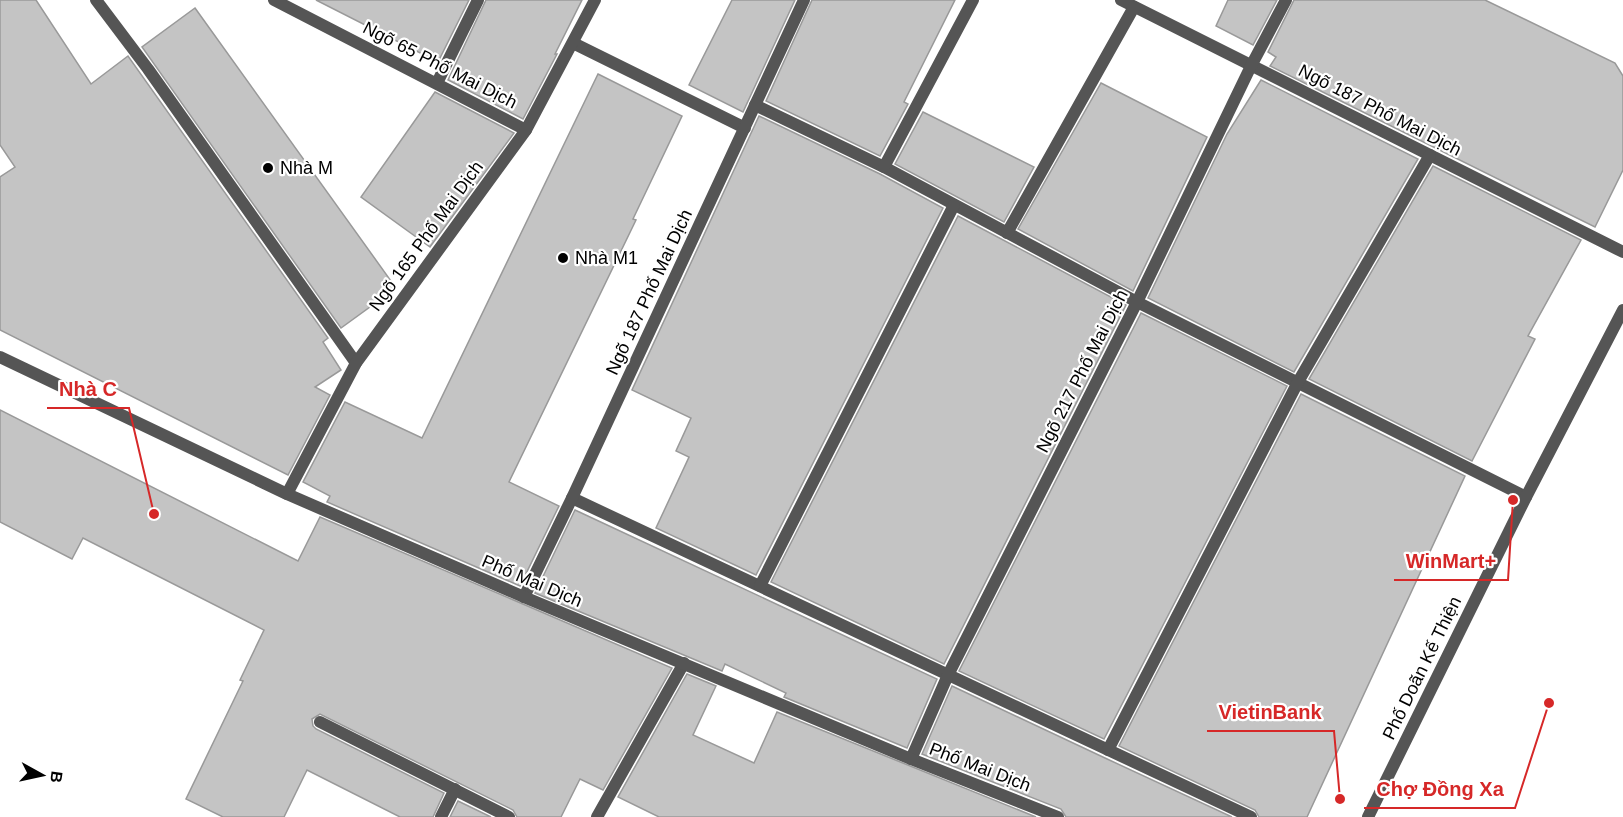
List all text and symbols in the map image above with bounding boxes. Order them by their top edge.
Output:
street label: Ngõ 65 Phố Mai Dịch [360,17,520,113]
street label: Ngõ 187 Phố Mai Dịch [1295,60,1465,160]
street label: Ngõ 165 Phố Mai Dịch [365,157,487,315]
place label: Nhà M [280,158,333,178]
marker: Nhà M [261,161,275,175]
street label: Ngõ 187 Phố Mai Dịch [602,206,696,378]
place label: Nhà M1 [575,248,638,268]
marker: Nhà M1 [556,251,570,265]
street label: Ngõ 217 Phố Mai Dịch [1032,286,1132,456]
callout: Nhà C [47,370,129,408]
text: Nhà C [59,378,117,400]
callout: WinMart+ [1394,542,1508,580]
text: WinMart+ [1406,550,1496,572]
street label: Phố Mai Dịch [479,551,585,611]
street label: Phố Doãn Kế Thiện [1379,593,1465,743]
callout: VietinBank [1207,693,1334,731]
text: VietinBank [1219,701,1322,723]
street label: Phố Mai Dịch [926,738,1034,796]
north arrow [12,745,72,805]
text: B [47,770,66,784]
callout: Chợ Đồng Xa [1364,770,1515,808]
text: Chợ Đồng Xa [1376,778,1505,800]

